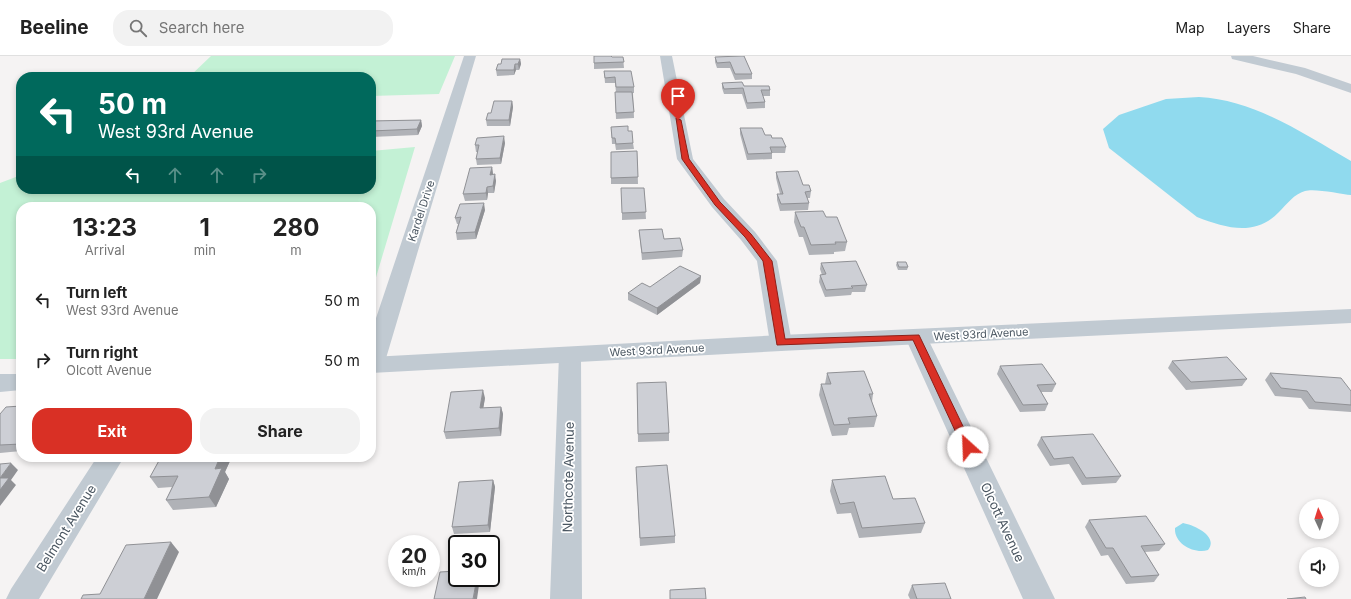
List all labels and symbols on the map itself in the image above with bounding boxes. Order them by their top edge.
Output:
pin [661,79,695,120]
street label: Kardel Drive [404,179,438,243]
street label: West 93rd Avenue [933,325,1029,343]
street label: West 93rd Avenue [609,341,705,359]
street label: Northcote Avenue [559,421,577,533]
position arrow [947,426,989,468]
street label: Olcott Avenue [978,480,1028,564]
street label: Belmont Avenue [33,481,99,575]
north arrow [1299,499,1339,539]
speed limit sign: 30 [448,535,500,587]

